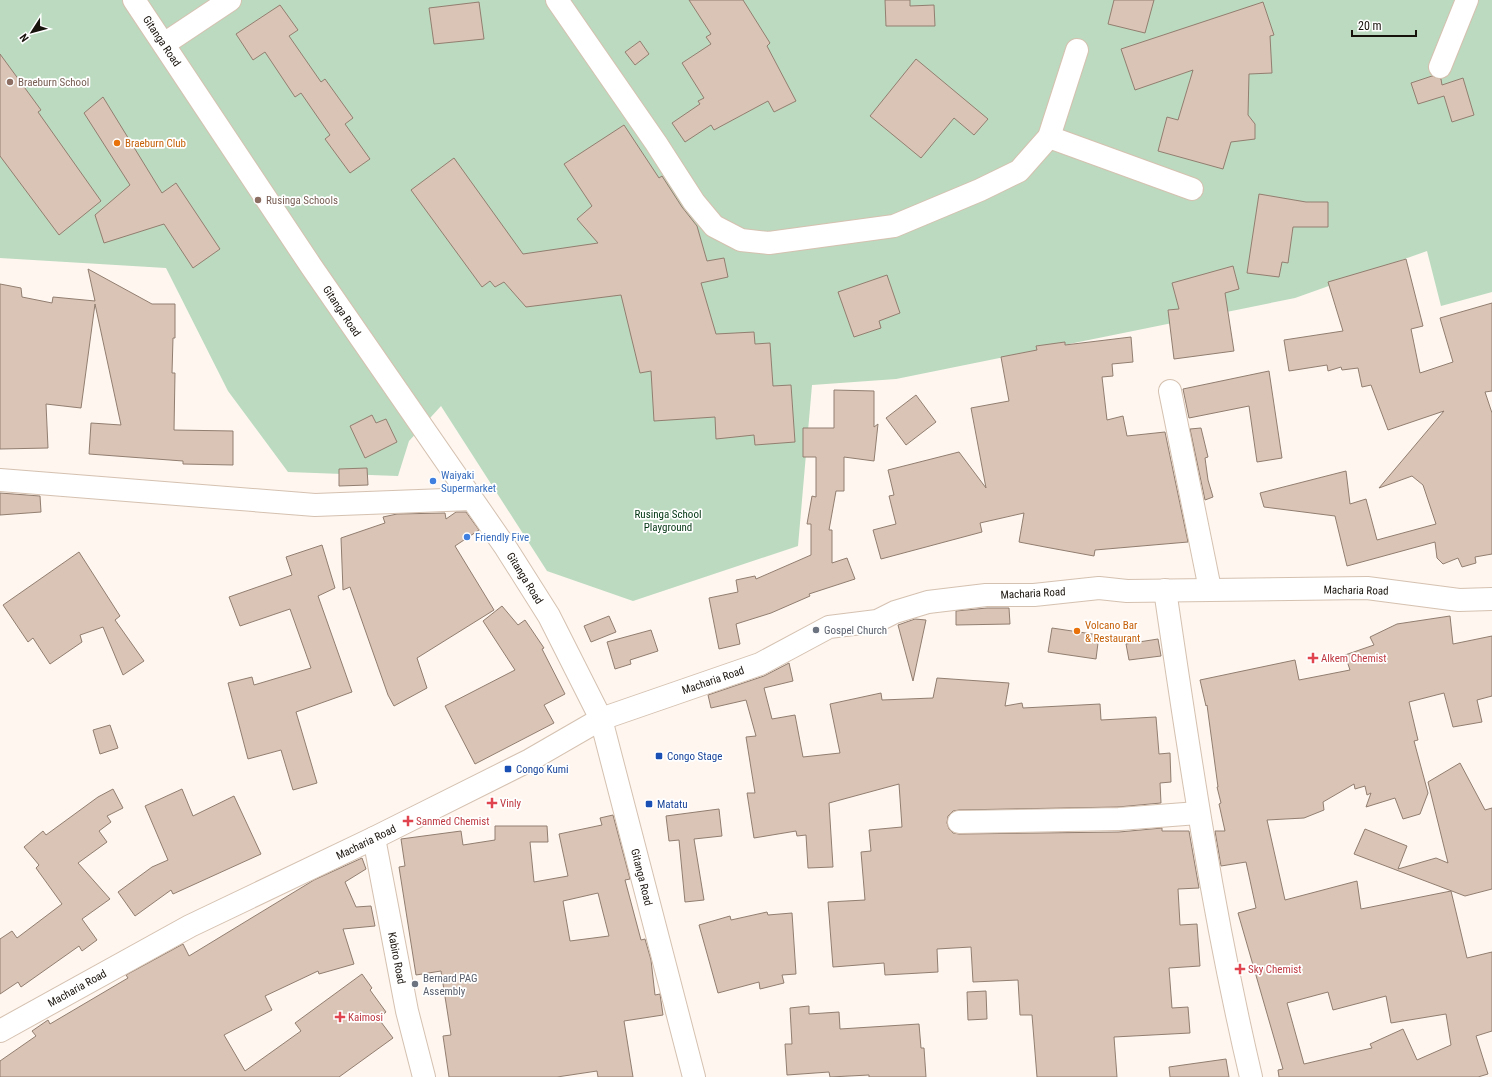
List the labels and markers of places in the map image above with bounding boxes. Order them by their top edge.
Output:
place label: Braeburn School [18,76,89,89]
marker: Braeburn School [5,77,15,87]
place label: Braeburn Club [125,137,186,150]
marker: Braeburn Club [112,138,122,148]
place label: Rusinga Schools [266,194,338,207]
marker: Rusinga Schools [253,195,263,205]
place label: Waiyaki Supermarket [441,469,496,495]
marker: Waiyaki Supermarket [428,476,438,486]
place label: Friendly Five [475,531,529,544]
marker: Friendly Five [462,532,472,542]
place label: Volcano Bar & Restaurant [1085,619,1140,645]
place label: Gospel Church [824,624,887,637]
marker: Gospel Church [811,625,821,635]
marker: Volcano Bar & Restaurant [1072,626,1082,636]
place label: Alkem Chemist [1321,652,1386,665]
marker: Alkem Chemist [1308,653,1318,663]
place label: Congo Stage [667,750,722,763]
marker: Congo Stage [654,751,664,761]
place label: Congo Kumi [516,763,569,776]
marker: Congo Kumi [503,764,513,774]
place label: Vinly [500,797,522,810]
marker: Vinly [487,798,497,808]
place label: Matatu [657,798,688,811]
marker: Matatu [644,799,654,809]
place label: Sanmed Chemist [416,815,490,828]
marker: Sanmed Chemist [403,816,413,826]
place label: Sky Chemist [1248,963,1302,976]
marker: Sky Chemist [1235,964,1245,974]
place label: Bernard PAG Assembly [423,972,477,998]
marker: Bernard PAG Assembly [410,979,420,989]
place label: Kaimosi [348,1011,383,1024]
marker: Kaimosi [335,1012,345,1022]

